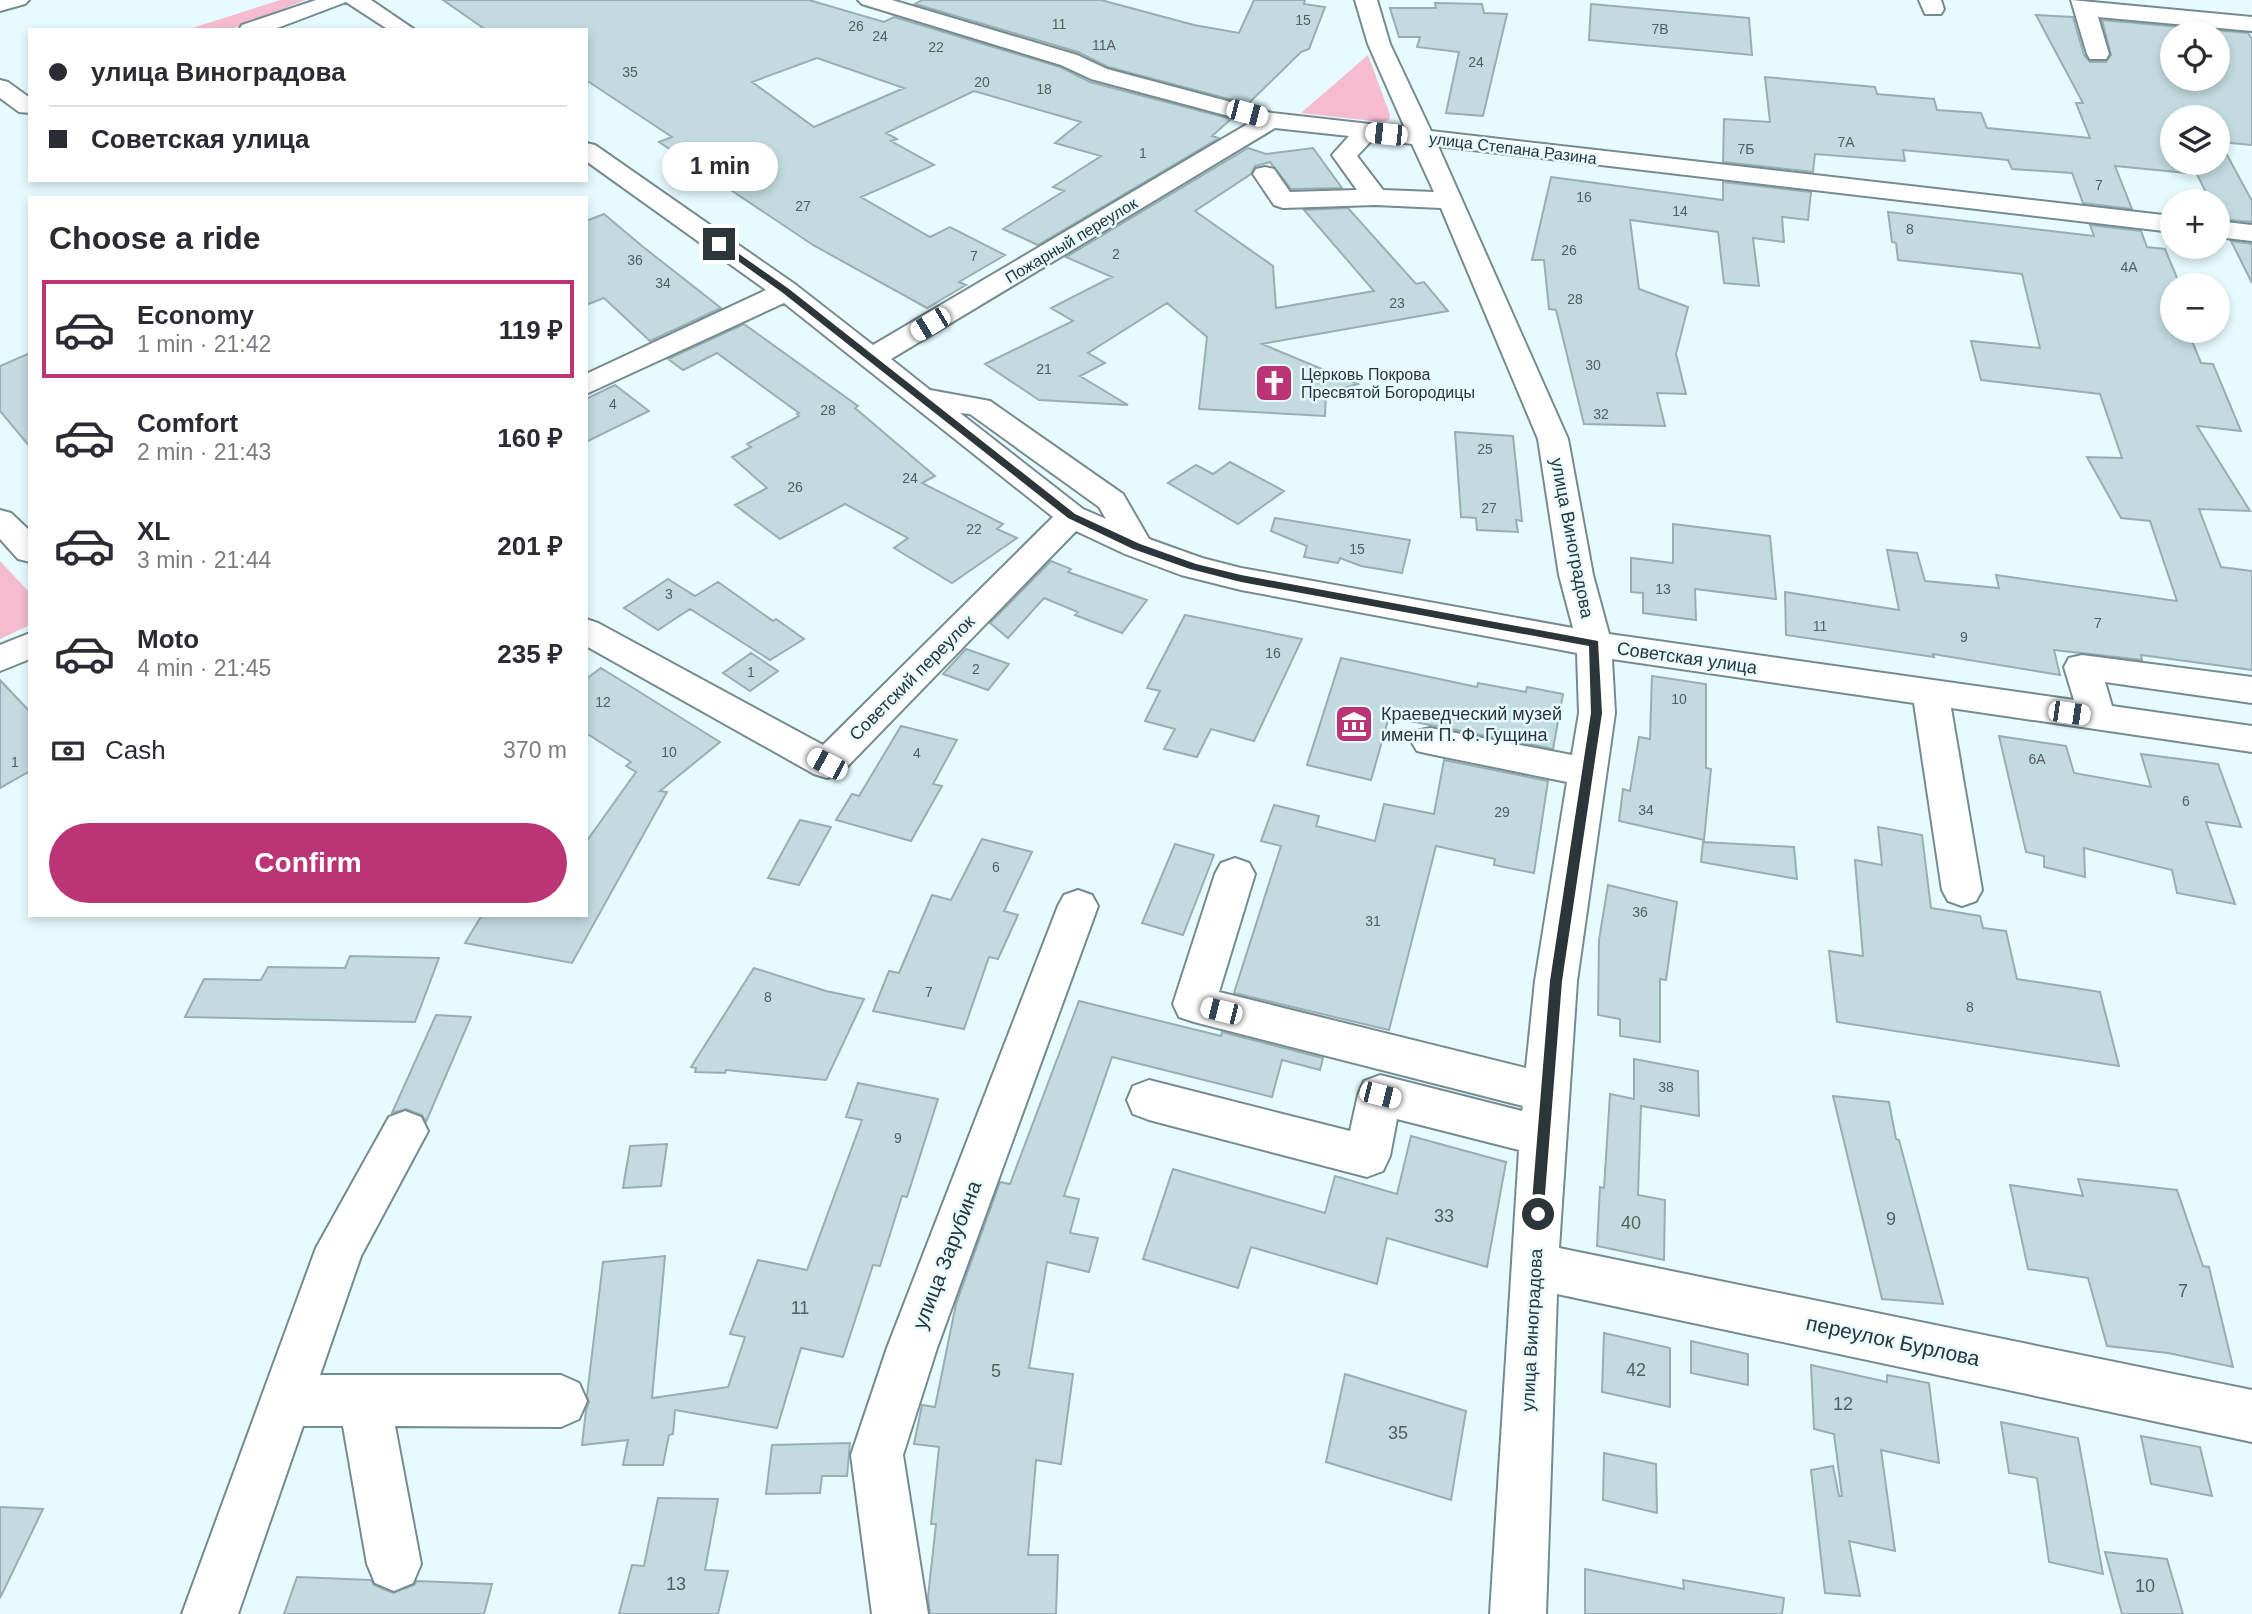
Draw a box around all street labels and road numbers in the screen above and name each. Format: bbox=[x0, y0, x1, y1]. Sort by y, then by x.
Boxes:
street label: улица Степана Разина bbox=[1428, 130, 1598, 167]
street label: Пожарный переулок bbox=[1002, 194, 1141, 287]
street label: улица Виноградова bbox=[1547, 456, 1598, 621]
street label: Советский переулок bbox=[845, 611, 979, 745]
street label: Советская улица bbox=[1616, 638, 1759, 678]
street label: улица Зарубина bbox=[908, 1177, 986, 1332]
street label: улица Виноградова bbox=[1518, 1247, 1546, 1412]
street label: переулок Бурлова bbox=[1804, 1311, 1982, 1370]

